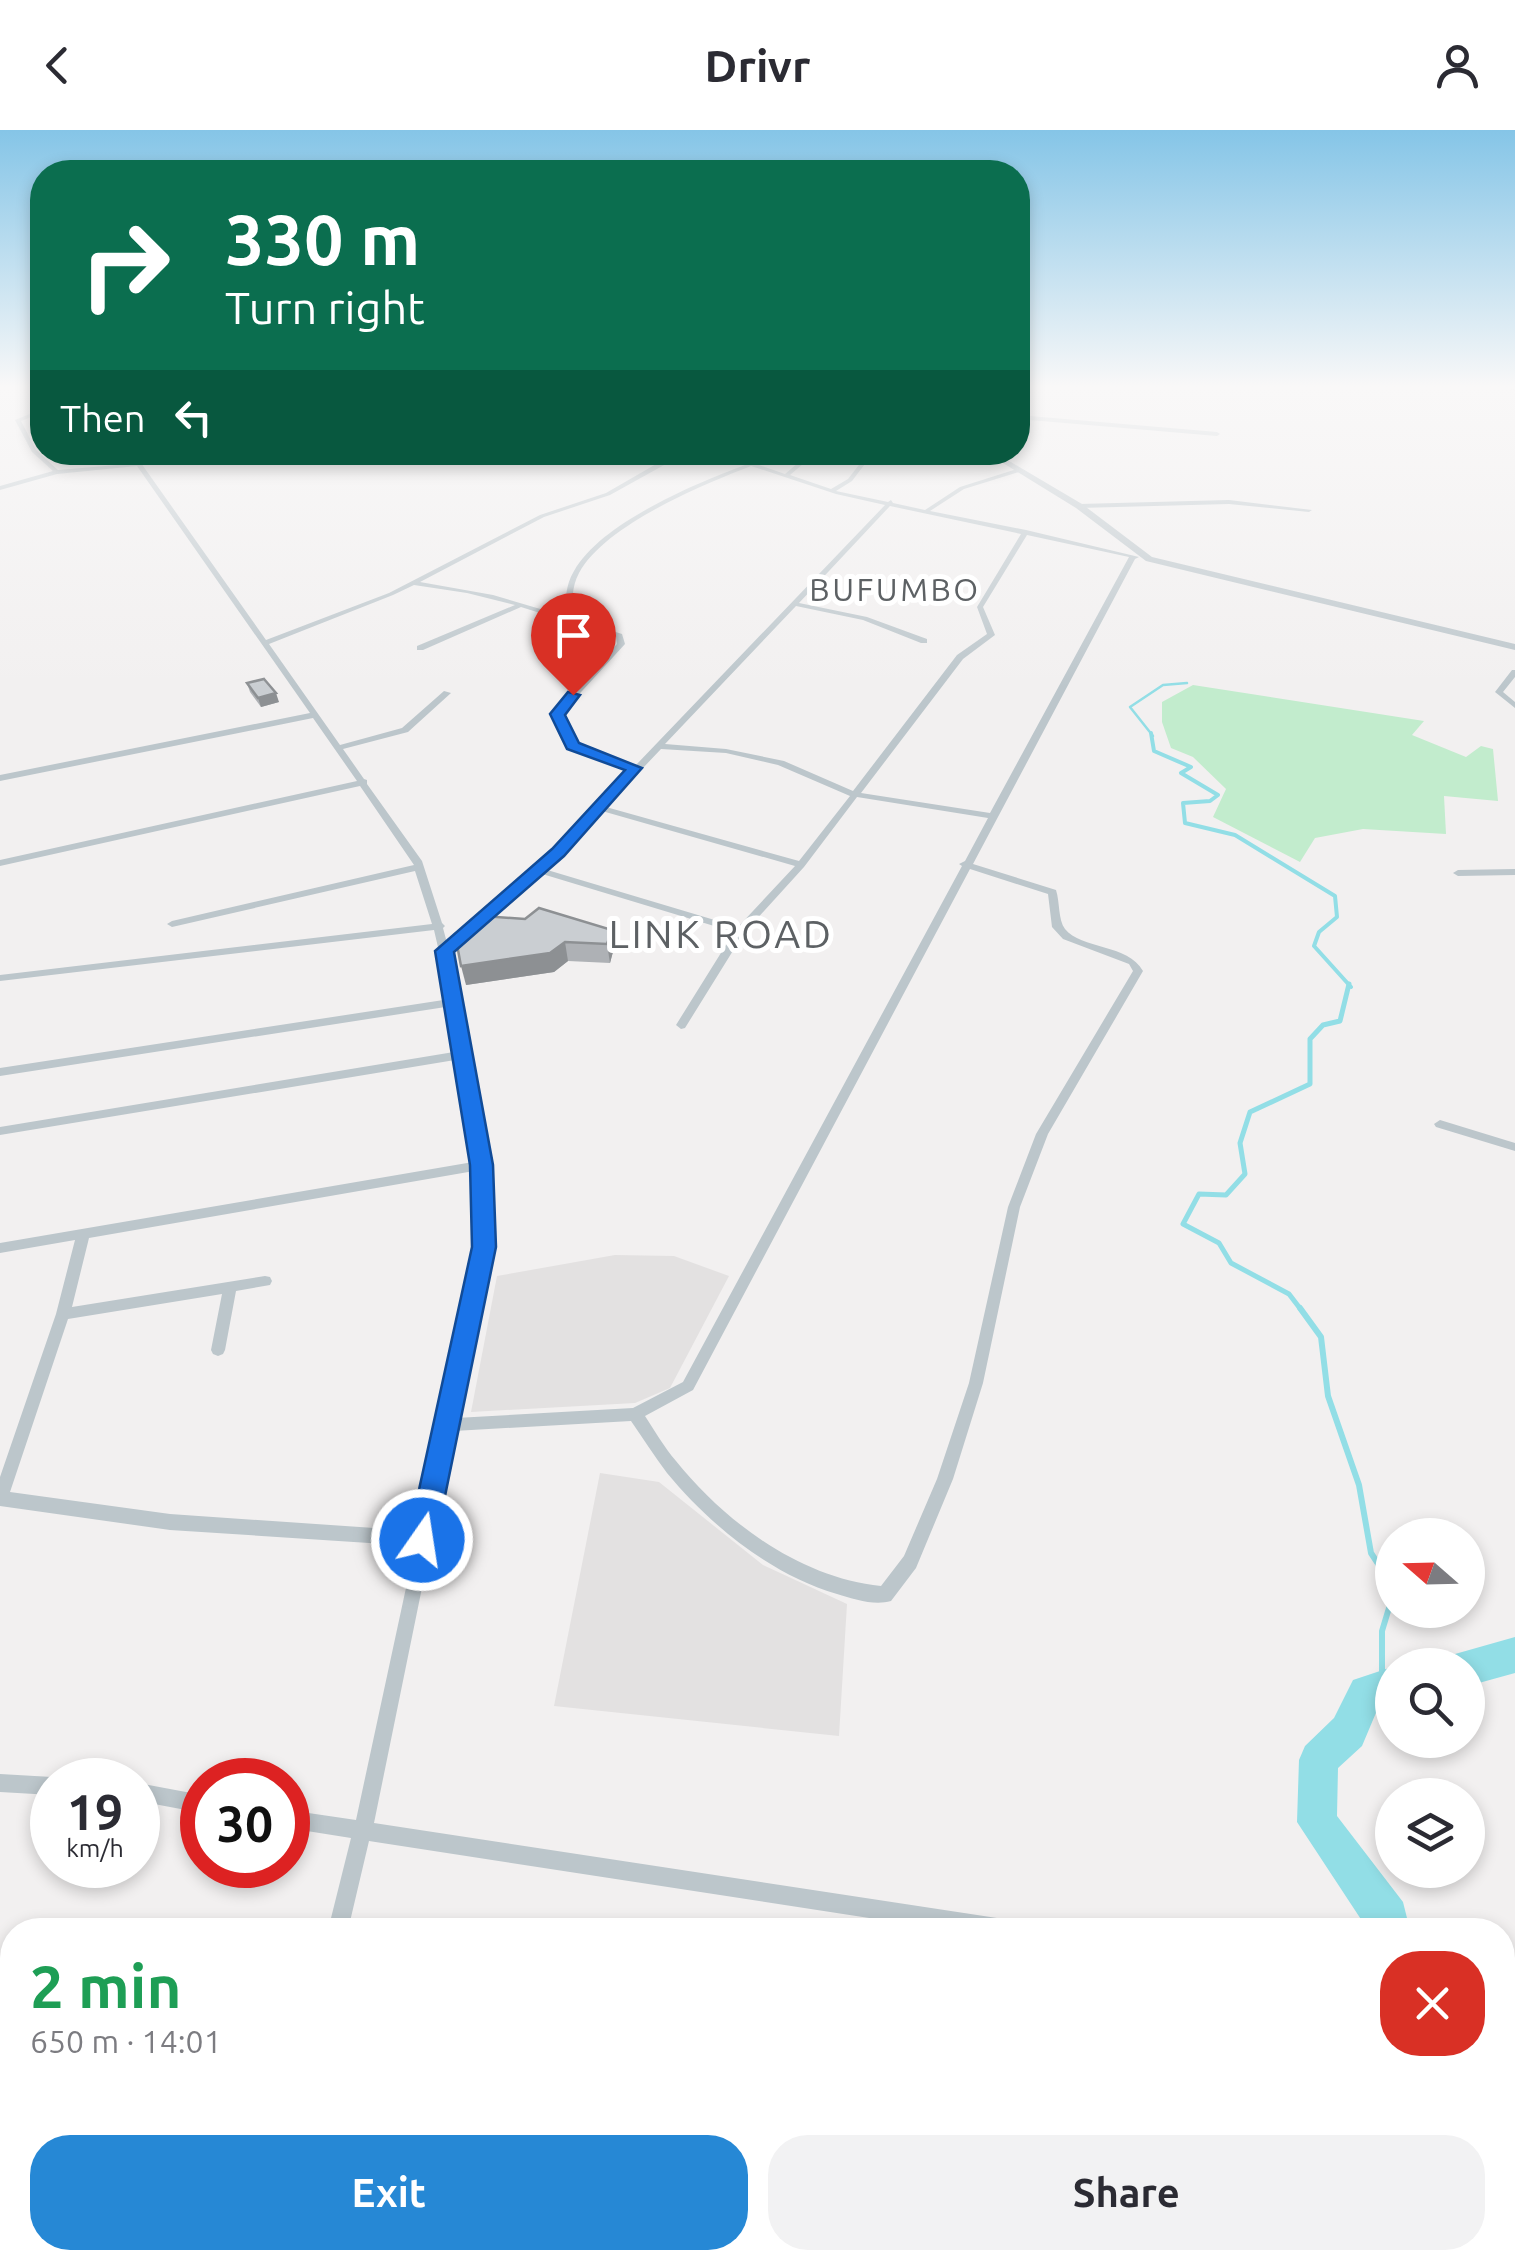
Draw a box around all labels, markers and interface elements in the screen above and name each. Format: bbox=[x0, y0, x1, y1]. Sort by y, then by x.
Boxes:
icon: back bbox=[30, 38, 85, 93]
icon: person bbox=[1430, 38, 1485, 93]
text: Drivr bbox=[705, 40, 810, 91]
icon: right bbox=[60, 200, 190, 330]
text: 330 m bbox=[225, 200, 420, 278]
text: Turn right bbox=[225, 282, 425, 333]
icon: left bbox=[166, 390, 221, 445]
text: Then bbox=[60, 397, 146, 439]
district label: BUFUMBO bbox=[809, 571, 981, 607]
pin bbox=[531, 593, 616, 696]
icon: arrive bbox=[546, 608, 601, 663]
district label: LINK ROAD bbox=[609, 911, 833, 956]
position arrow bbox=[370, 1488, 474, 1592]
north arrow bbox=[1375, 1518, 1485, 1628]
map controls bbox=[1375, 1518, 1485, 1888]
button: search bbox=[1375, 1648, 1485, 1758]
speed limit sign: 30 bbox=[180, 1758, 310, 1888]
button: layers bbox=[1375, 1778, 1485, 1888]
text: 19 bbox=[67, 1783, 123, 1839]
text: km/h bbox=[66, 1834, 124, 1862]
button: close bbox=[1380, 1951, 1485, 2056]
text: 2 min bbox=[30, 1952, 182, 2019]
text: 650 m · 14:01 bbox=[30, 2023, 222, 2059]
button: Exit bbox=[30, 2135, 748, 2250]
button: Share bbox=[768, 2135, 1485, 2250]

